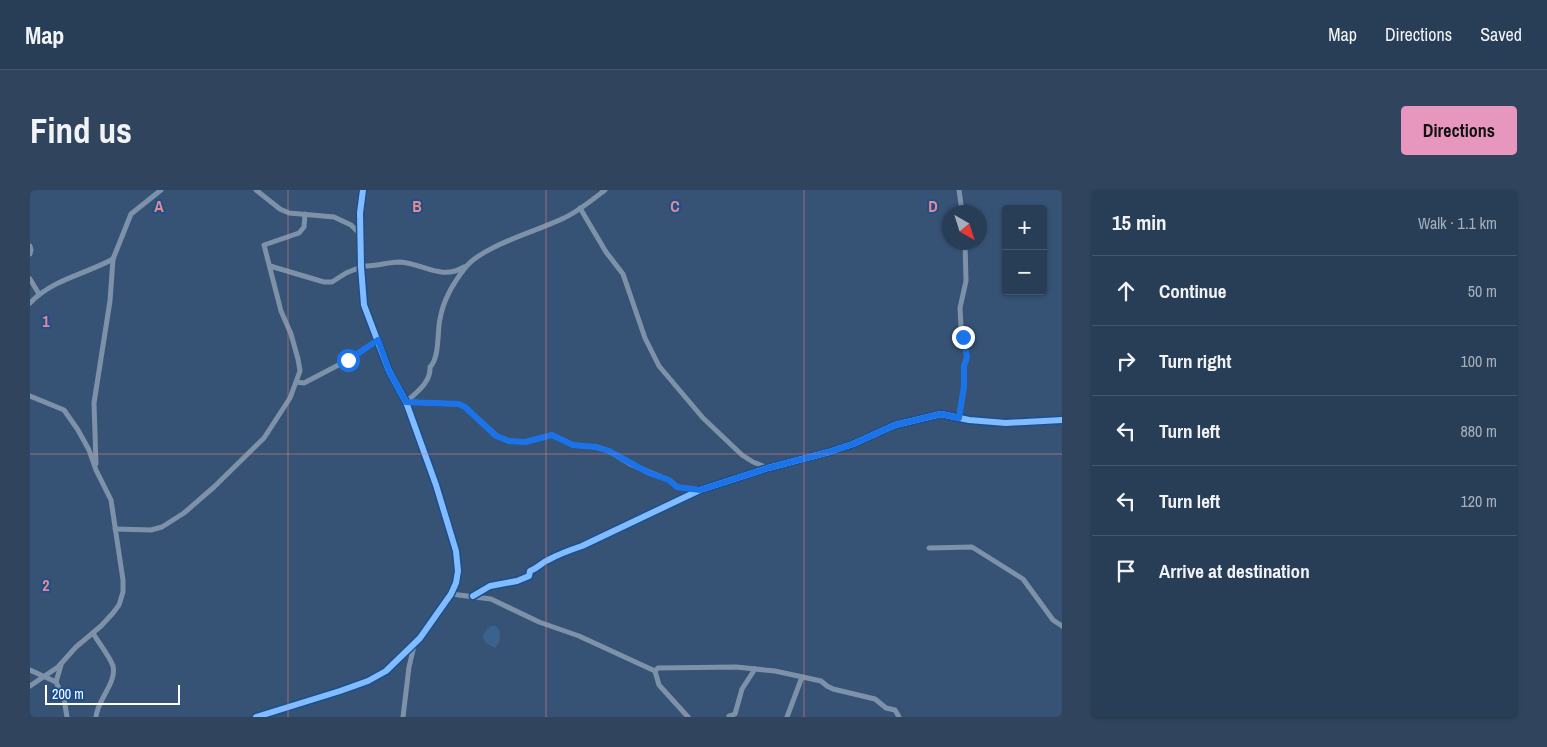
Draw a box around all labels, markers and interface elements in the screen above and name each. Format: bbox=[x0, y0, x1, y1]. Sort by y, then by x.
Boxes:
text: Map bbox=[25, 19, 64, 51]
text: Map bbox=[1328, 22, 1357, 47]
text: Directions bbox=[1385, 22, 1452, 47]
text: Saved bbox=[1480, 22, 1522, 47]
button: Directions bbox=[1401, 106, 1517, 155]
text: Find us bbox=[30, 107, 132, 154]
text: A bbox=[154, 195, 164, 217]
text: B bbox=[412, 195, 422, 217]
text: C bbox=[670, 195, 680, 217]
text: D bbox=[928, 195, 938, 217]
north arrow bbox=[942, 205, 987, 250]
map controls bbox=[1002, 205, 1047, 295]
button: + bbox=[1002, 205, 1047, 250]
text: 15 min bbox=[1112, 208, 1167, 237]
text: Walk · 1.1 km bbox=[1418, 212, 1497, 234]
button: − bbox=[1002, 250, 1047, 295]
icon: ahead bbox=[1112, 277, 1140, 305]
text: Continue bbox=[1159, 278, 1227, 304]
text: 50 m bbox=[1468, 280, 1497, 302]
text: 1 bbox=[42, 310, 50, 332]
route end bbox=[952, 326, 975, 349]
icon: right bbox=[1112, 347, 1140, 375]
text: Turn right bbox=[1159, 348, 1231, 374]
route start bbox=[337, 349, 360, 372]
text: 100 m bbox=[1461, 350, 1497, 372]
icon: left bbox=[1112, 417, 1140, 445]
text: Turn left bbox=[1159, 418, 1220, 444]
text: 880 m bbox=[1461, 420, 1497, 442]
icon: left bbox=[1112, 487, 1140, 515]
text: Turn left bbox=[1159, 488, 1220, 514]
text: 120 m bbox=[1461, 490, 1497, 512]
icon: arrive bbox=[1112, 557, 1140, 585]
text: Arrive at destination bbox=[1159, 558, 1310, 584]
text: 2 bbox=[42, 574, 50, 596]
scale bar bbox=[45, 682, 180, 705]
text: 200 m bbox=[52, 685, 84, 703]

